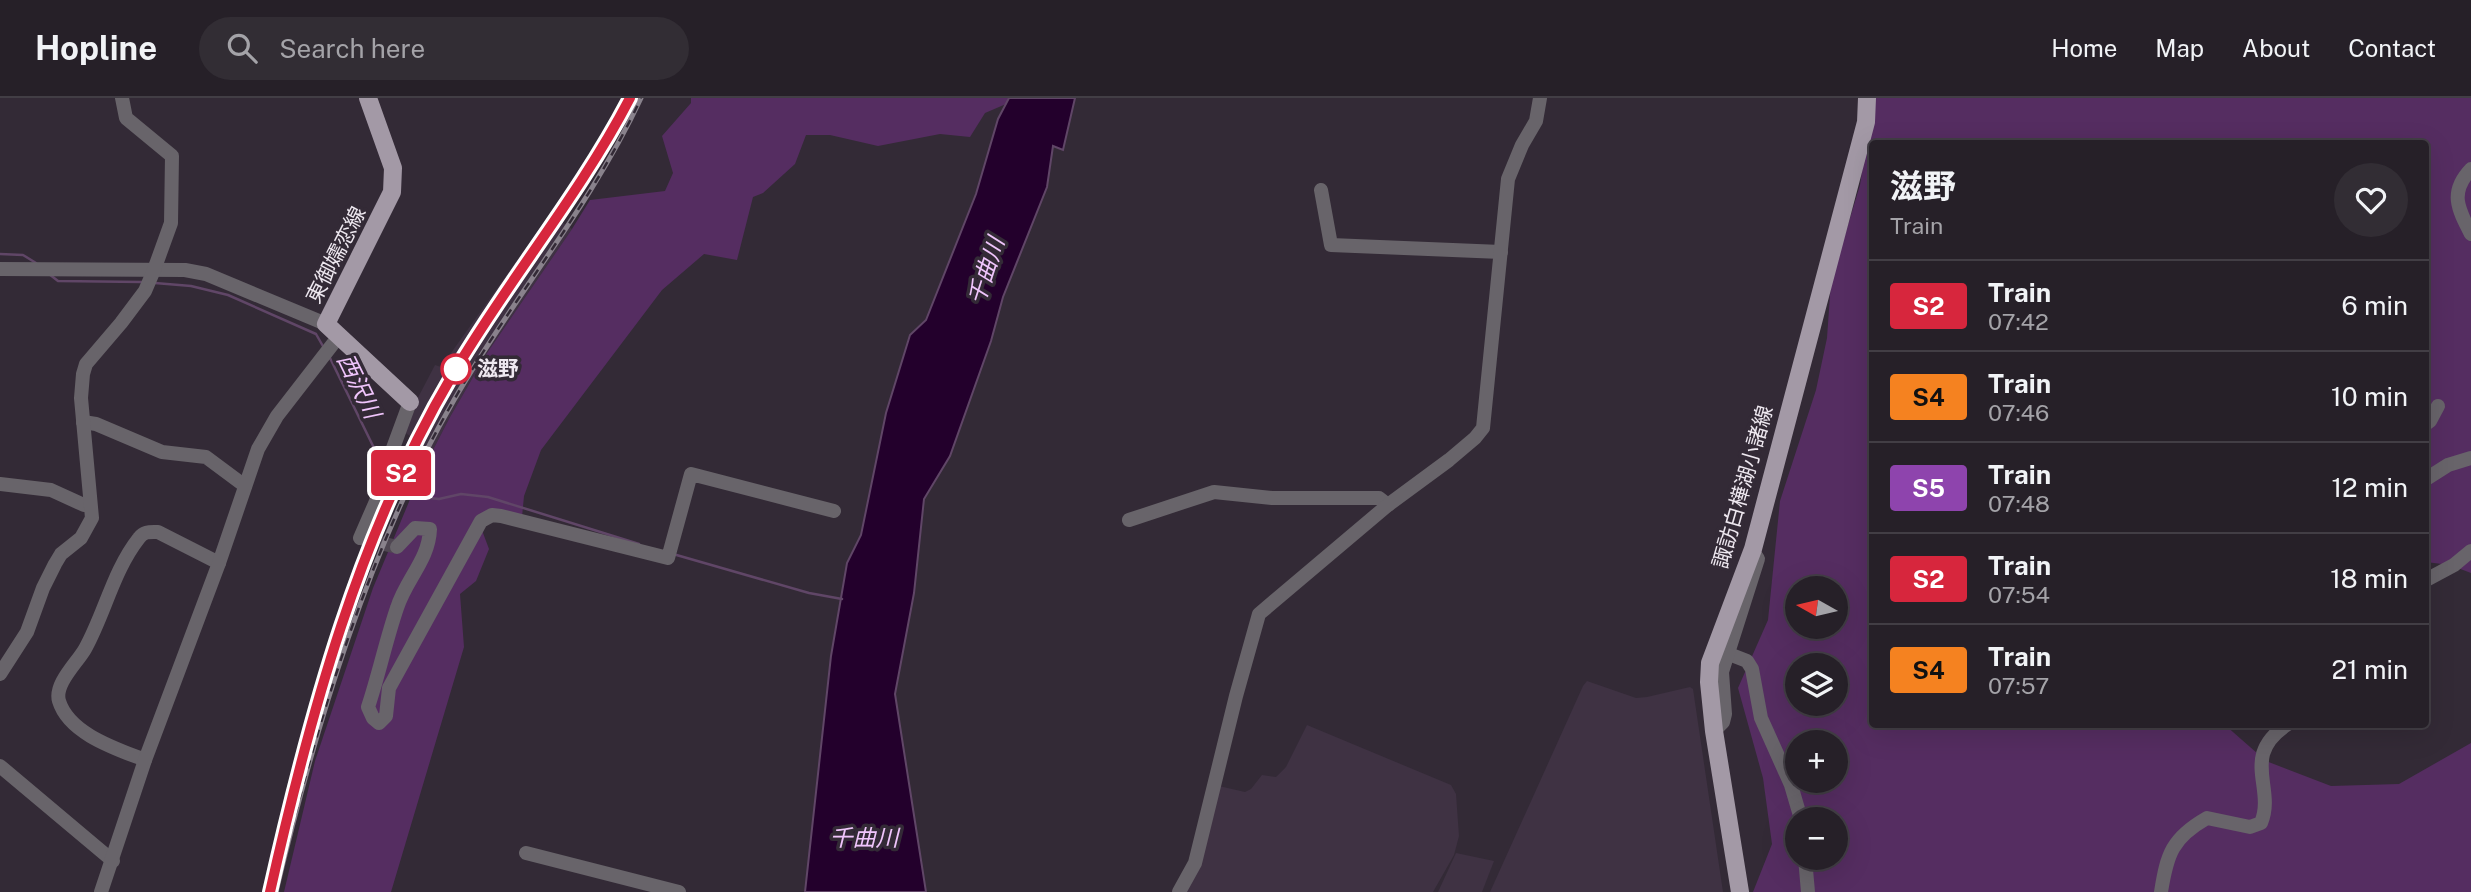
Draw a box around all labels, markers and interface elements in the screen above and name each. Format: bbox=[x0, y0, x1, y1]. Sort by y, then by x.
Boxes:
search box bbox=[199, 17, 689, 80]
text: Hopline bbox=[35, 29, 157, 67]
icon: search bbox=[223, 29, 261, 67]
text: Search here bbox=[279, 33, 425, 64]
text: Home bbox=[2051, 34, 2117, 62]
text: Map bbox=[2155, 34, 2204, 62]
text: About bbox=[2242, 34, 2310, 62]
text: Contact bbox=[2348, 34, 2436, 62]
button: heart bbox=[2334, 163, 2408, 237]
text: 滋野 bbox=[1890, 167, 1956, 205]
street label: 東御嬬恋線 bbox=[301, 202, 371, 307]
text: Train bbox=[1890, 212, 1943, 239]
water label: 千曲川 bbox=[962, 231, 1010, 308]
text: Train bbox=[1988, 277, 2051, 308]
text: 6 min bbox=[2341, 290, 2408, 321]
text: S2 bbox=[1913, 292, 1944, 320]
text: 07:42 bbox=[1988, 308, 2049, 335]
water label: 西沢川 bbox=[332, 349, 388, 425]
marker: 滋野 bbox=[441, 354, 471, 384]
place label: 滋野 bbox=[477, 356, 519, 381]
text: Train bbox=[1988, 368, 2051, 399]
text: 10 min bbox=[2331, 381, 2408, 412]
text: S4 bbox=[1912, 383, 1945, 411]
text: 07:46 bbox=[1988, 399, 2049, 426]
street label: 諏訪白樺湖小諸線 bbox=[1707, 403, 1778, 571]
line badge: S2 bbox=[370, 450, 432, 496]
text: S2 bbox=[385, 459, 417, 487]
text: Train bbox=[1988, 459, 2051, 490]
text: 12 min bbox=[2332, 472, 2408, 503]
text: S5 bbox=[1912, 474, 1945, 502]
text: 07:48 bbox=[1988, 490, 2050, 517]
text: Train bbox=[1988, 550, 2051, 581]
text: 18 min bbox=[2330, 563, 2408, 594]
text: S2 bbox=[1913, 565, 1944, 593]
north arrow bbox=[1785, 576, 1848, 639]
map controls bbox=[1785, 576, 1848, 870]
text: 07:54 bbox=[1988, 581, 2050, 608]
text: Train bbox=[1988, 641, 2051, 672]
button: layers bbox=[1785, 653, 1848, 716]
text: 21 min bbox=[2332, 654, 2408, 685]
text: S4 bbox=[1912, 656, 1945, 684]
text: 07:57 bbox=[1988, 672, 2049, 699]
button: + bbox=[1785, 730, 1848, 793]
button: − bbox=[1785, 807, 1848, 870]
water label: 千曲川 bbox=[830, 824, 902, 851]

